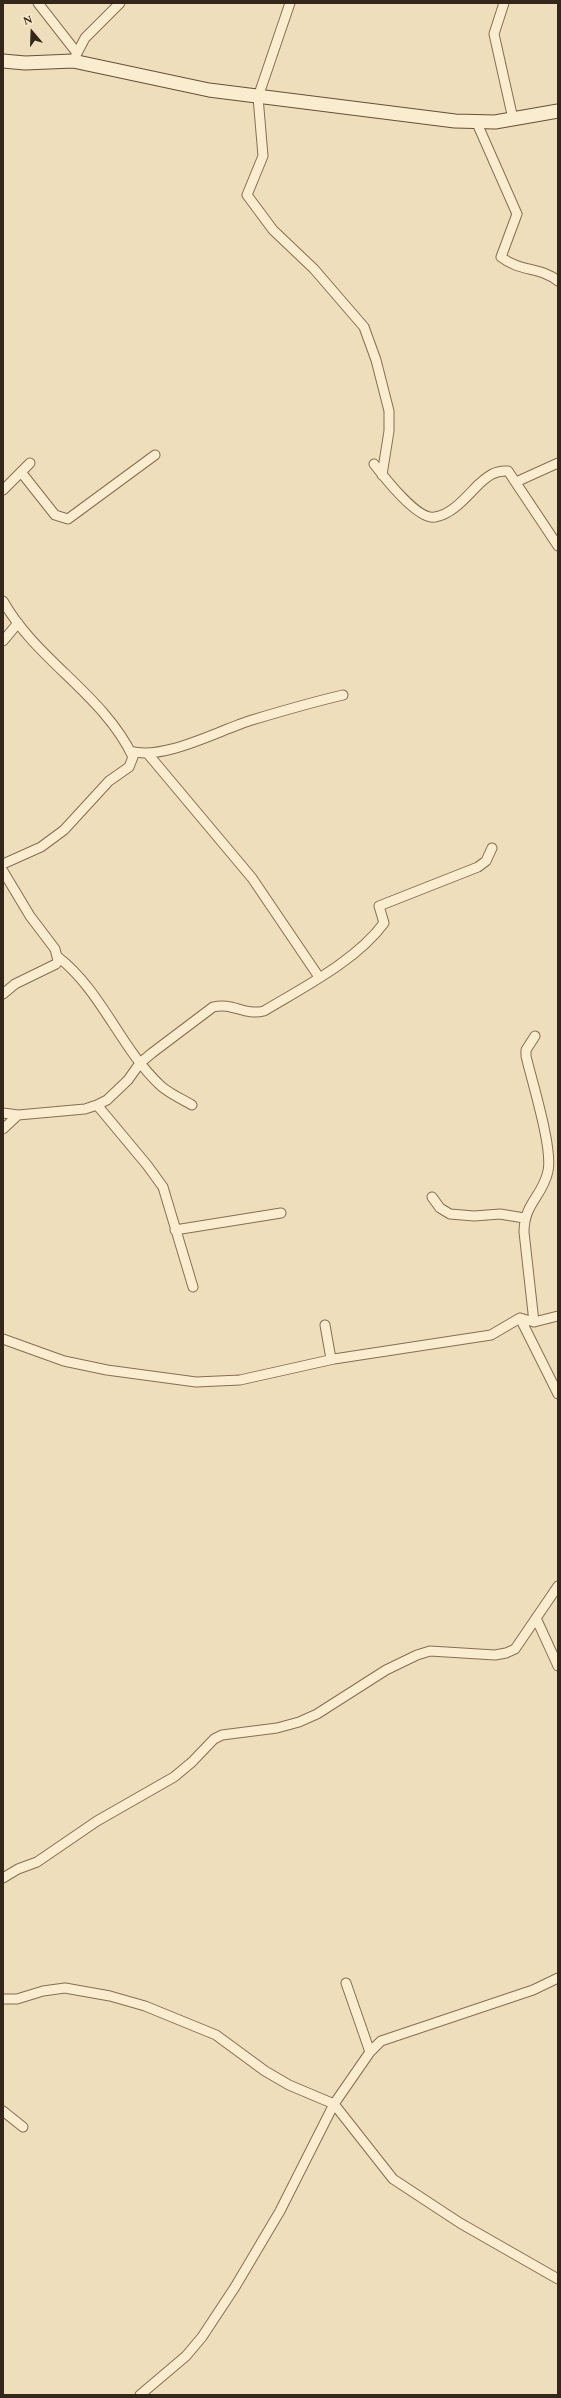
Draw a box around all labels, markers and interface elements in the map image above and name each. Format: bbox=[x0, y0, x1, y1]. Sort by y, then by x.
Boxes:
text: N bbox=[21, 11, 35, 30]
north arrow bbox=[12, 12, 52, 52]

